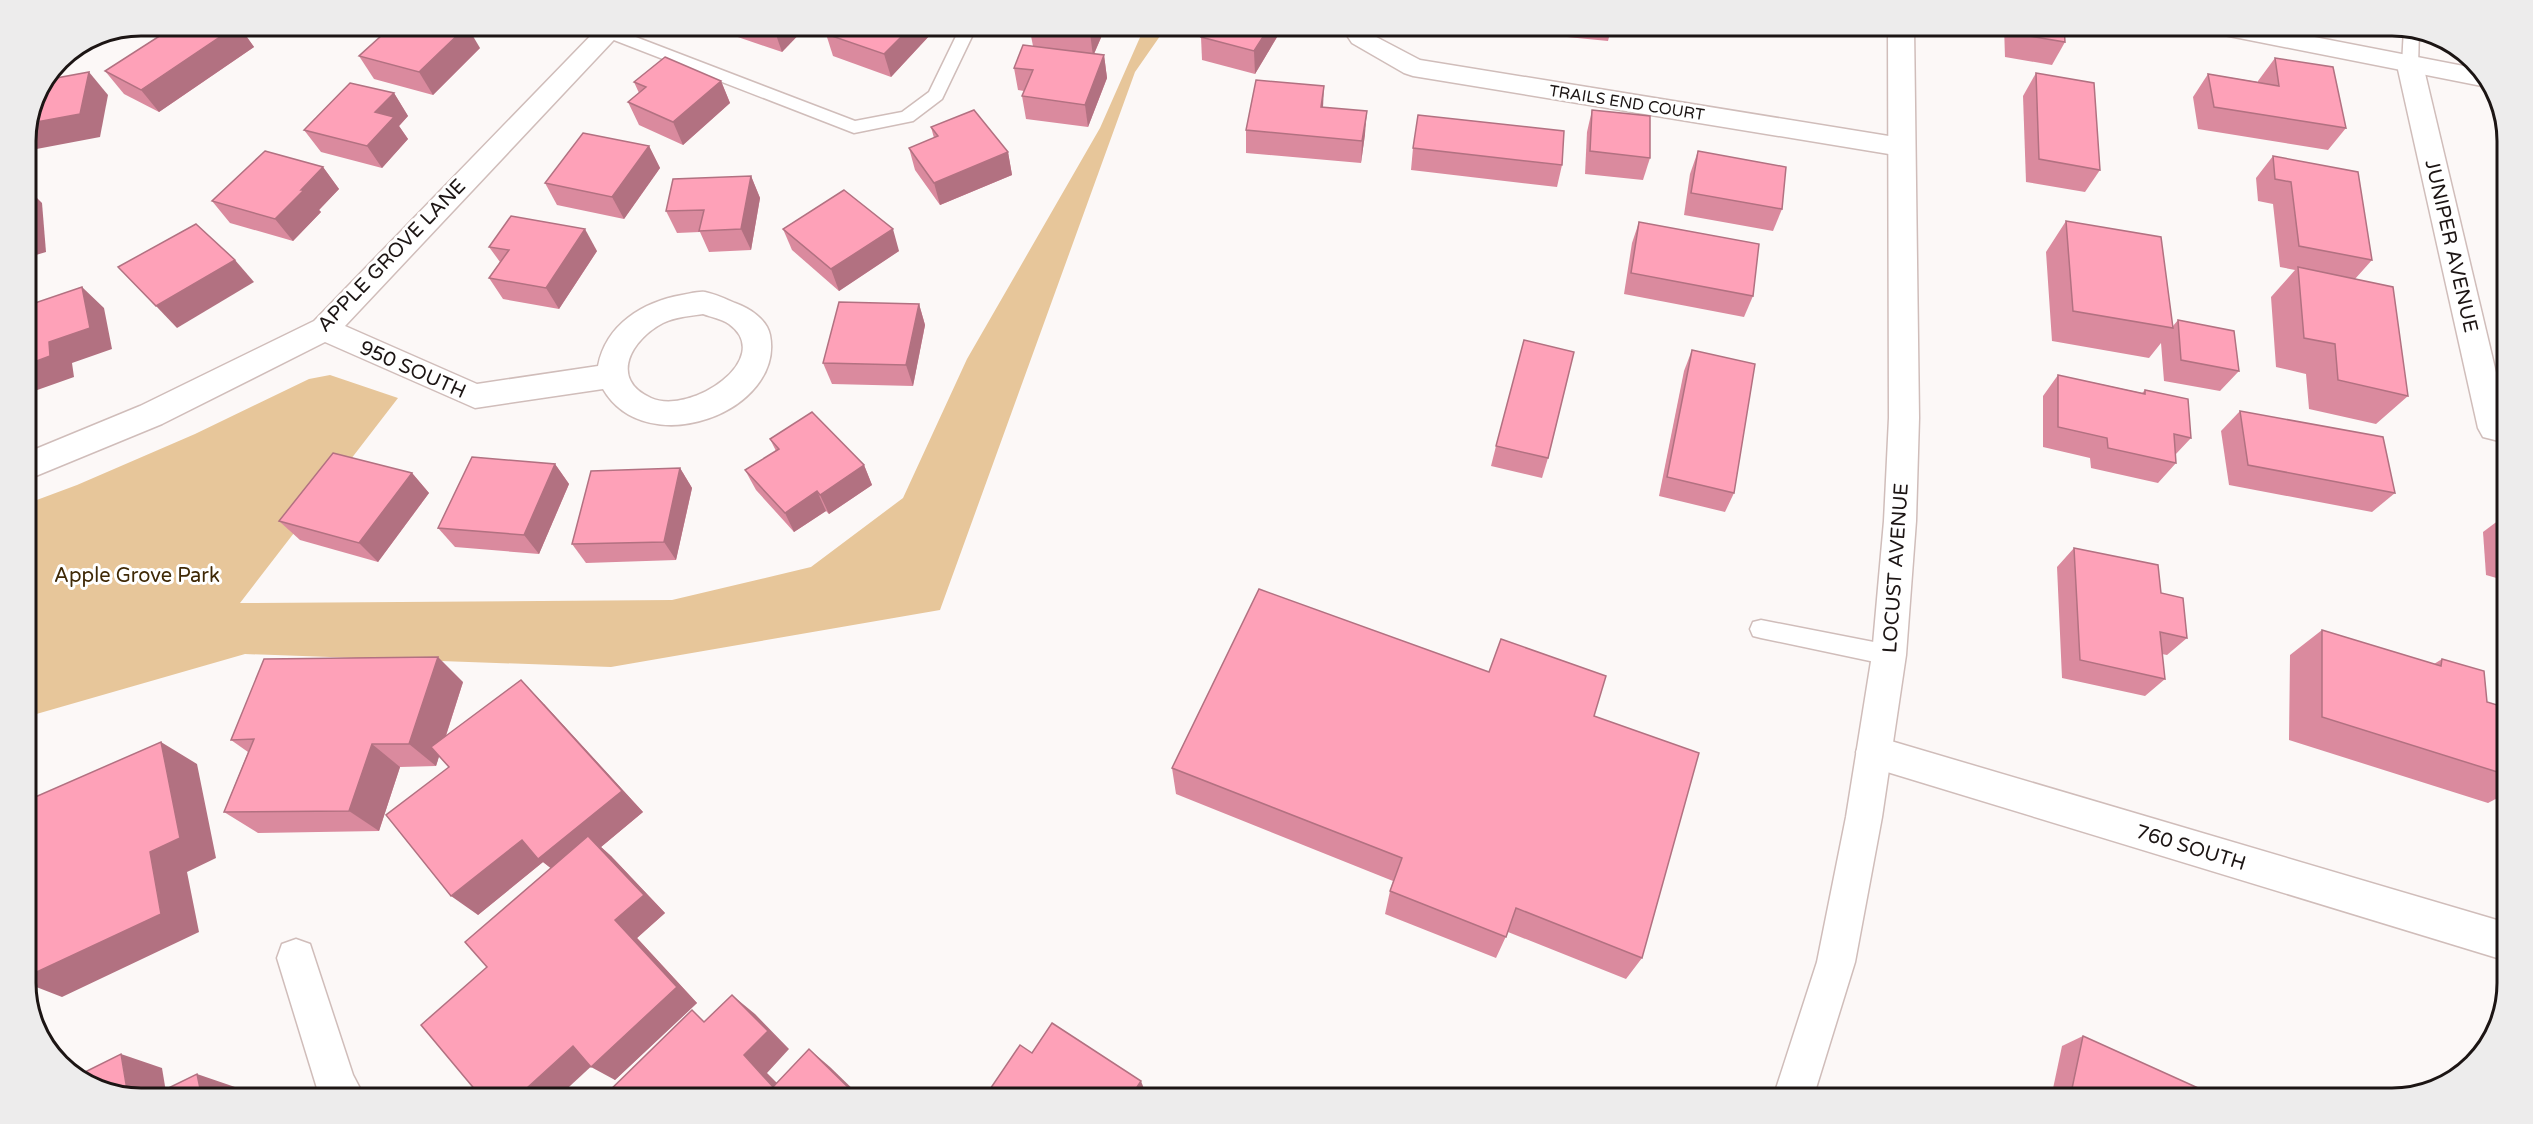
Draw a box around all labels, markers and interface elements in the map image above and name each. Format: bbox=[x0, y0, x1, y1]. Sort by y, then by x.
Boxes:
street label: TRAILS END COURT bbox=[1548, 81, 1706, 125]
street label: JUNIPER AVENUE bbox=[2419, 158, 2483, 335]
street label: APPLE GROVE LANE bbox=[312, 174, 471, 337]
street label: 950 SOUTH bbox=[356, 336, 469, 404]
street label: LOCUST AVENUE bbox=[1878, 482, 1914, 654]
park label: Apple Grove Park bbox=[54, 564, 220, 588]
street label: 760 SOUTH bbox=[2133, 820, 2249, 876]

